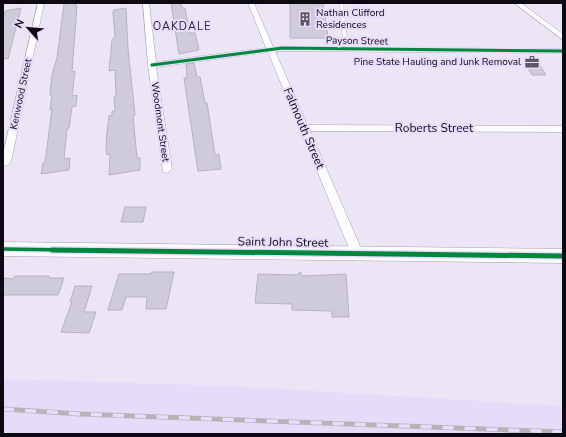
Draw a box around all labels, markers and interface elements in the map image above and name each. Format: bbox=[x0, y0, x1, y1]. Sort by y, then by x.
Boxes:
place label: Nathan Clifford Residences bbox=[316, 6, 385, 32]
north arrow bbox=[8, 8, 48, 48]
building icon: Nathan Clifford Residences bbox=[297, 11, 313, 27]
text: N bbox=[11, 17, 28, 31]
district label: OAKDALE bbox=[153, 19, 211, 34]
street label: Payson Street bbox=[326, 33, 389, 49]
office icon: Pine State Hauling and Junk Removal bbox=[524, 54, 540, 70]
place label: Pine State Hauling and Junk Removal bbox=[354, 55, 521, 69]
street label: Kenwood Street bbox=[7, 57, 35, 131]
street label: Woodmont Street bbox=[147, 81, 173, 163]
street label: Falmouth Street bbox=[280, 85, 329, 172]
street label: Roberts Street bbox=[395, 120, 474, 136]
street label: Saint John Street bbox=[238, 233, 329, 251]

